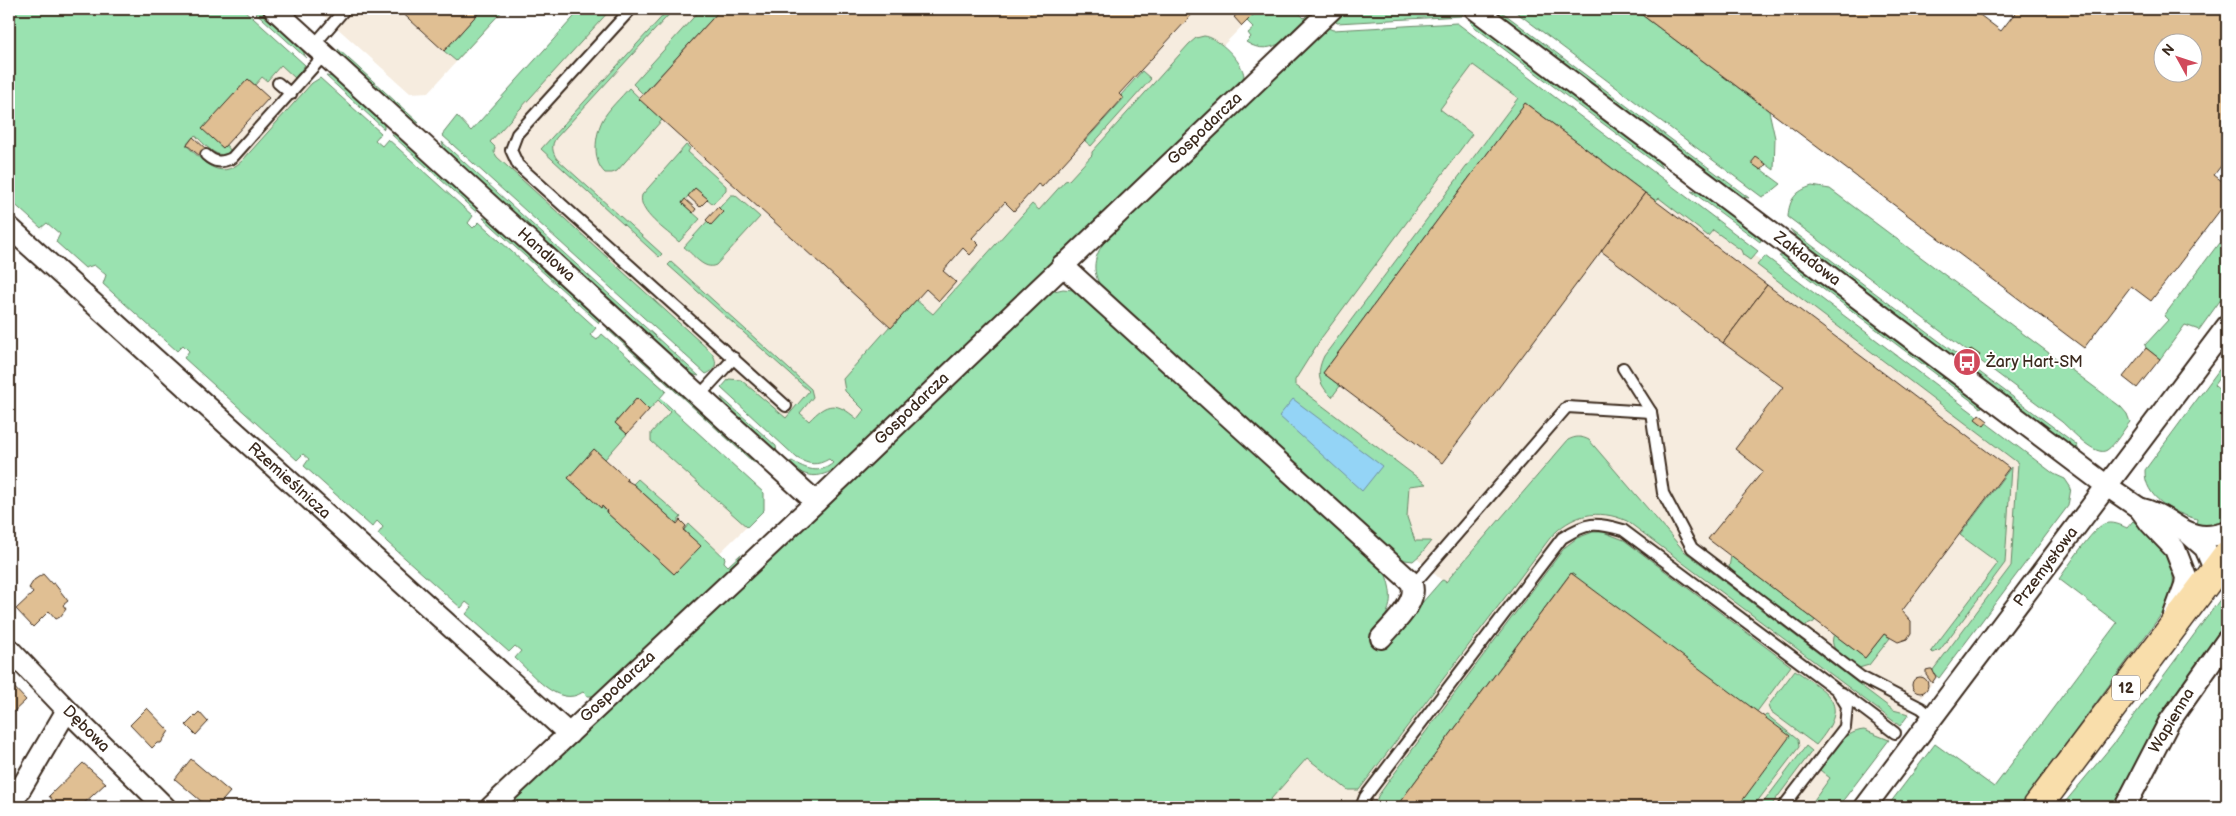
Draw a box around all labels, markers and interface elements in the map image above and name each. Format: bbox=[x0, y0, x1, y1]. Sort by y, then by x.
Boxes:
north arrow bbox=[2154, 32, 2204, 82]
text: N bbox=[2159, 40, 2178, 59]
street label: Gospodarcza bbox=[1164, 89, 1246, 169]
street label: Handlowa bbox=[513, 224, 579, 286]
street label: Zakładowa bbox=[1769, 227, 1844, 290]
bus stop icon: Żary Hart-SM bbox=[1952, 347, 1982, 377]
place label: Żary Hart-SM bbox=[1985, 351, 2083, 372]
street label: Gospodarcza bbox=[871, 369, 953, 449]
street label: Rzemieślnicza bbox=[244, 439, 334, 523]
street label: Przemysłowa bbox=[2010, 523, 2082, 611]
street label: Gospodarcza bbox=[576, 647, 660, 727]
road number: 12 bbox=[2112, 676, 2140, 700]
street label: Wapienna bbox=[2145, 685, 2199, 757]
street label: Dębowa bbox=[59, 702, 113, 756]

